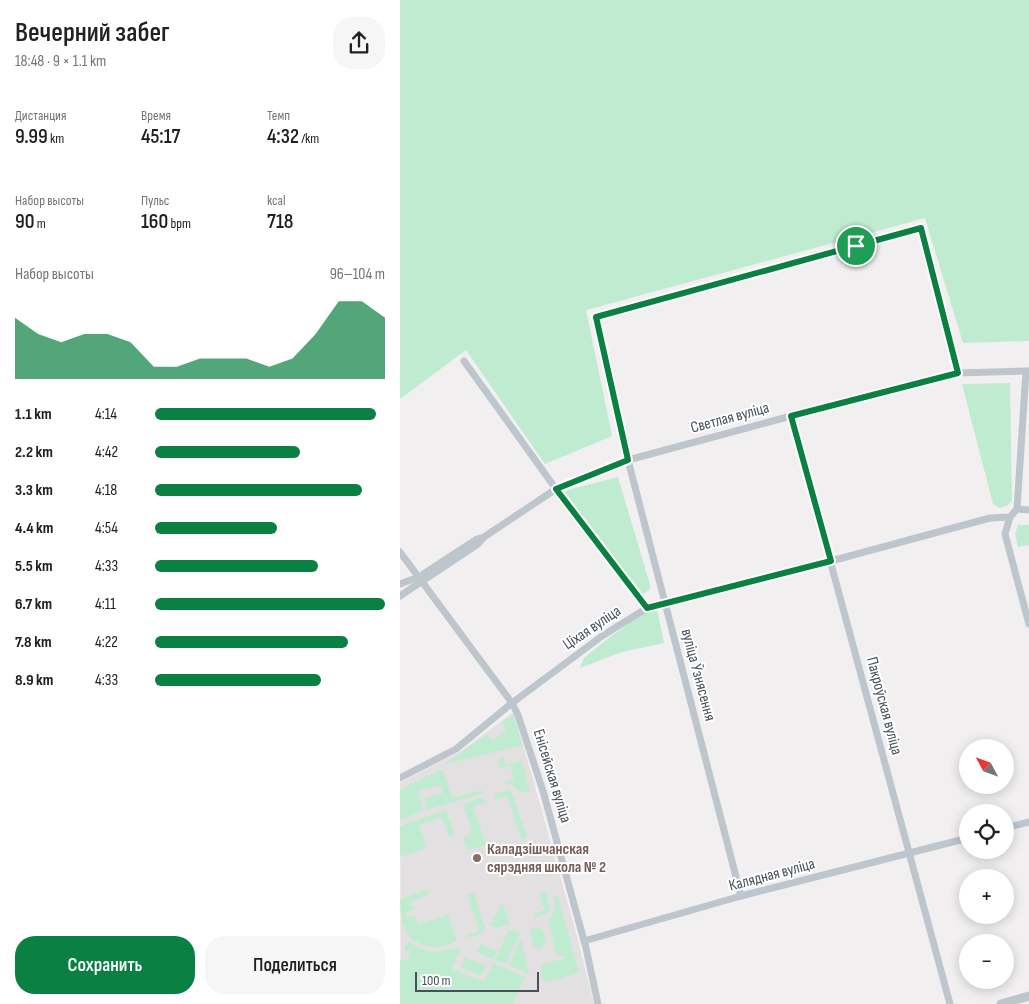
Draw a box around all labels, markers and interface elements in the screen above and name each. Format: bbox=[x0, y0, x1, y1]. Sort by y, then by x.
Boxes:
text: Вечерний забег bbox=[15, 16, 170, 49]
button: share bbox=[333, 17, 385, 69]
text: 18:48 · 9 × 1.1 km bbox=[15, 52, 106, 71]
text: Дистанция bbox=[15, 107, 66, 124]
text: Время bbox=[141, 107, 171, 124]
text: Темп bbox=[267, 107, 290, 124]
text: 9.99 bbox=[15, 124, 48, 149]
text: 45:17 bbox=[141, 124, 180, 149]
text: 4:32 bbox=[267, 124, 299, 149]
text: km bbox=[48, 130, 64, 147]
text: /km bbox=[299, 130, 319, 147]
text: Набор высоты bbox=[15, 192, 84, 209]
text: Пульс bbox=[141, 192, 169, 209]
text: kcal bbox=[267, 192, 286, 209]
text: 90 bbox=[15, 209, 34, 234]
text: 160 bbox=[141, 209, 168, 234]
text: 718 bbox=[267, 209, 293, 234]
text: m bbox=[34, 215, 46, 232]
text: bpm bbox=[168, 215, 191, 232]
pin bbox=[835, 225, 877, 267]
icon: arrive bbox=[842, 232, 870, 260]
text: Набор высоты bbox=[15, 265, 94, 284]
text: 96–104 m bbox=[330, 265, 385, 284]
street label: Светлая вуліца bbox=[689, 398, 771, 438]
text: 1.1 km bbox=[15, 405, 52, 424]
text: 4:14 bbox=[95, 405, 117, 424]
text: 2.2 km bbox=[15, 443, 53, 462]
text: 4:42 bbox=[95, 443, 118, 462]
text: 3.3 km bbox=[15, 481, 53, 500]
text: 4:18 bbox=[95, 481, 117, 500]
text: 4.4 km bbox=[15, 519, 53, 538]
text: 4:54 bbox=[95, 519, 118, 538]
text: 5.5 km bbox=[15, 557, 53, 576]
text: 4:33 bbox=[95, 557, 118, 576]
text: 6.7 km bbox=[15, 595, 52, 614]
text: 4:11 bbox=[95, 595, 116, 614]
street label: Ціхая вуліца bbox=[559, 602, 625, 654]
street label: вуліца Ўзнясення bbox=[677, 627, 719, 723]
text: 7.8 km bbox=[15, 633, 52, 652]
text: 4:22 bbox=[95, 633, 118, 652]
street label: Пакроўская вуліца bbox=[862, 655, 906, 757]
text: 8.9 km bbox=[15, 671, 53, 690]
text: 4:33 bbox=[95, 671, 118, 690]
street label: Енісейская вуліца bbox=[529, 727, 575, 825]
north arrow bbox=[959, 739, 1014, 794]
map controls bbox=[959, 739, 1014, 989]
button: locate bbox=[959, 804, 1014, 859]
place label: Каладзішчанская сярэдняя школа № 2 bbox=[487, 840, 606, 877]
marker: Каладзішчанская сярэдняя школа № 2 bbox=[471, 852, 483, 864]
street label: Калядная вуліца bbox=[727, 854, 817, 896]
button: + bbox=[959, 869, 1014, 924]
button: − bbox=[959, 934, 1014, 989]
button: Сохранить bbox=[15, 936, 195, 994]
button: Поделиться bbox=[205, 936, 385, 994]
scale bar bbox=[415, 969, 539, 992]
text: 100 m bbox=[422, 972, 451, 989]

